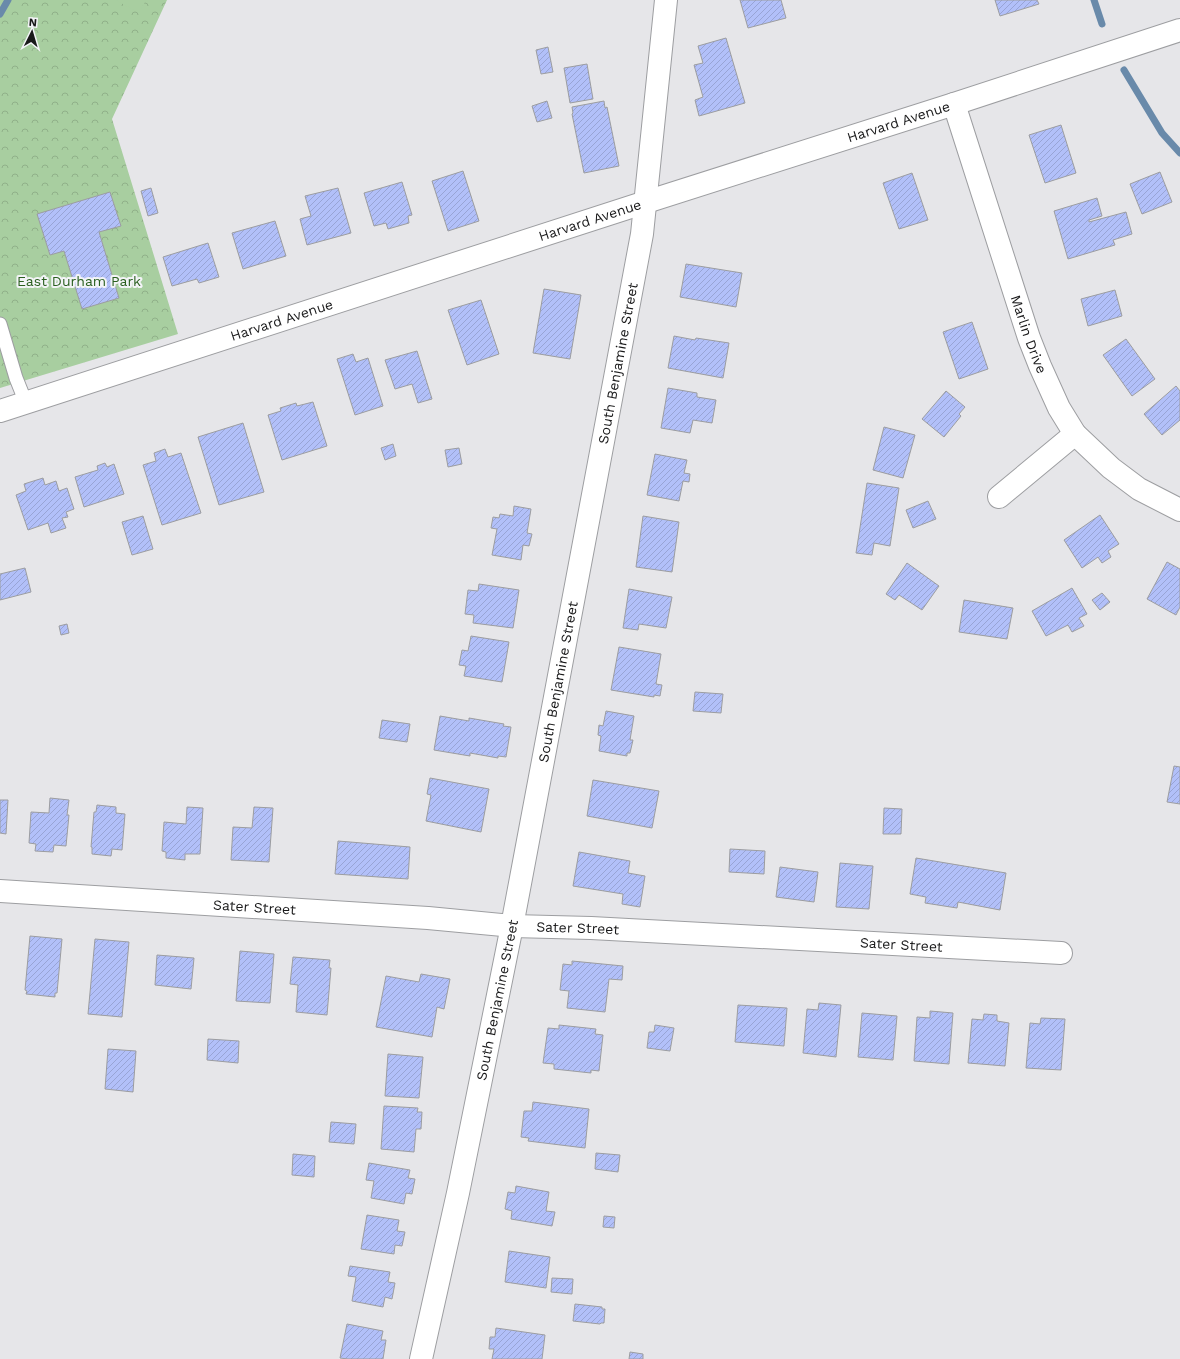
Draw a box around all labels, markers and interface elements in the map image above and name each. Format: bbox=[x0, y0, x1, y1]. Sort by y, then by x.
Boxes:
north arrow bbox=[12, 12, 52, 52]
text: N bbox=[28, 16, 37, 29]
street label: Harvard Avenue bbox=[845, 98, 952, 145]
street label: Harvard Avenue bbox=[537, 196, 643, 244]
park label: East Durham Park bbox=[17, 273, 141, 289]
street label: South Benjamine Street bbox=[595, 281, 641, 445]
street label: Marlin Drive bbox=[1008, 293, 1050, 376]
street label: Harvard Avenue bbox=[228, 296, 335, 344]
street label: South Benjamine Street bbox=[535, 600, 581, 764]
street label: Sater Street bbox=[213, 896, 296, 918]
street label: South Benjamine Street bbox=[473, 918, 521, 1082]
street label: Sater Street bbox=[536, 919, 620, 937]
street label: Sater Street bbox=[860, 934, 943, 955]

